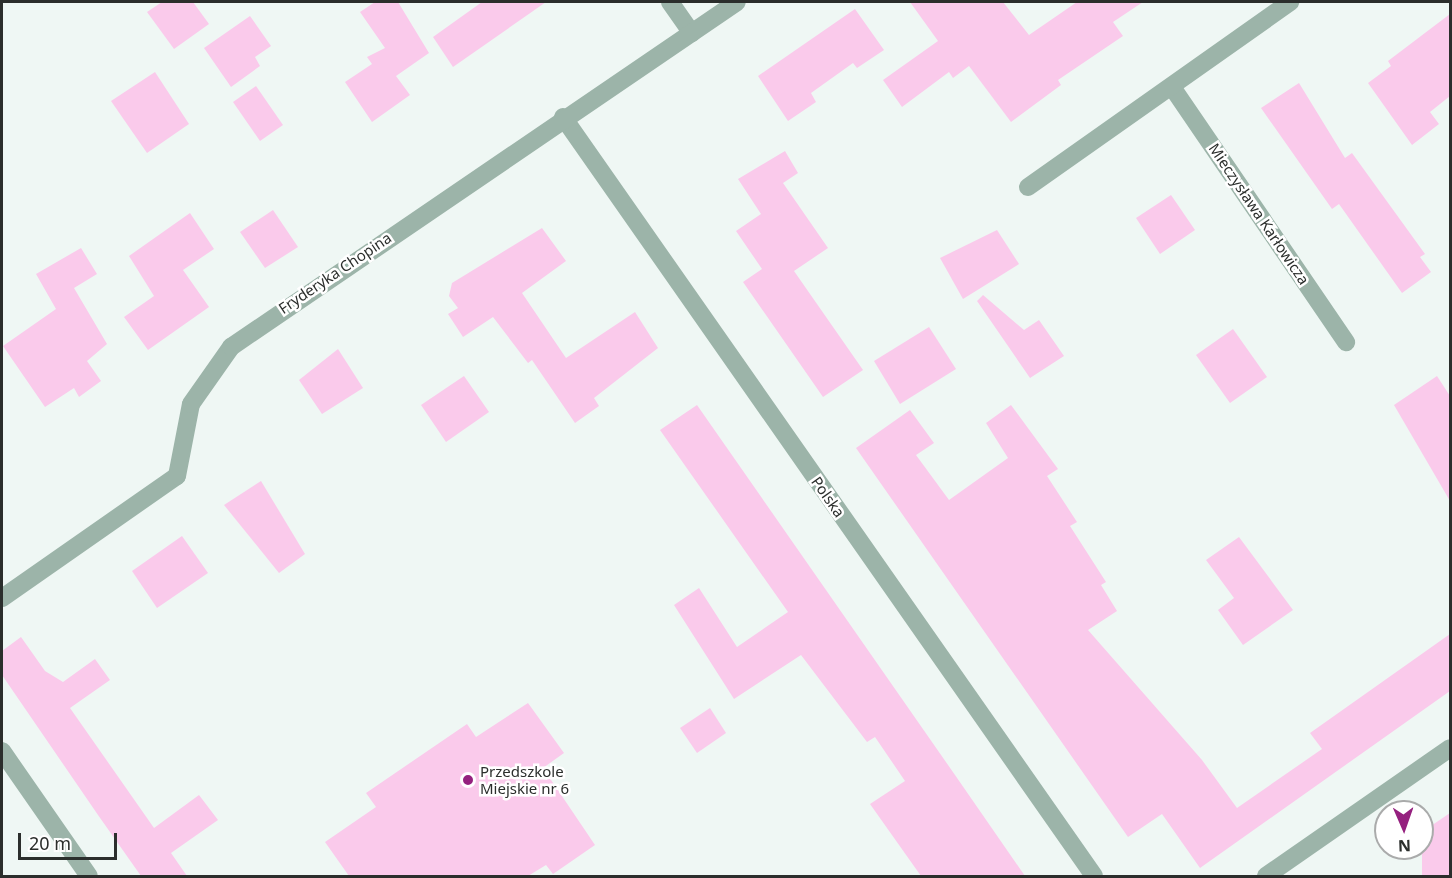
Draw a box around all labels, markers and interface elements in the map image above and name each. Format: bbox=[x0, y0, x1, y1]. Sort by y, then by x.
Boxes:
street label: Mieczysława Karłowicza bbox=[1205, 140, 1313, 288]
street label: Fryderyka Chopina bbox=[275, 229, 395, 317]
street label: Polska bbox=[808, 473, 848, 521]
place label: Przedszkole Miejskie nr 6 bbox=[480, 762, 569, 797]
marker: Przedszkole Miejskie nr 6 bbox=[461, 773, 475, 787]
north arrow bbox=[1374, 800, 1434, 860]
scale bar bbox=[21, 821, 120, 859]
text: 20 m bbox=[29, 831, 71, 855]
text: N bbox=[1398, 835, 1411, 857]

